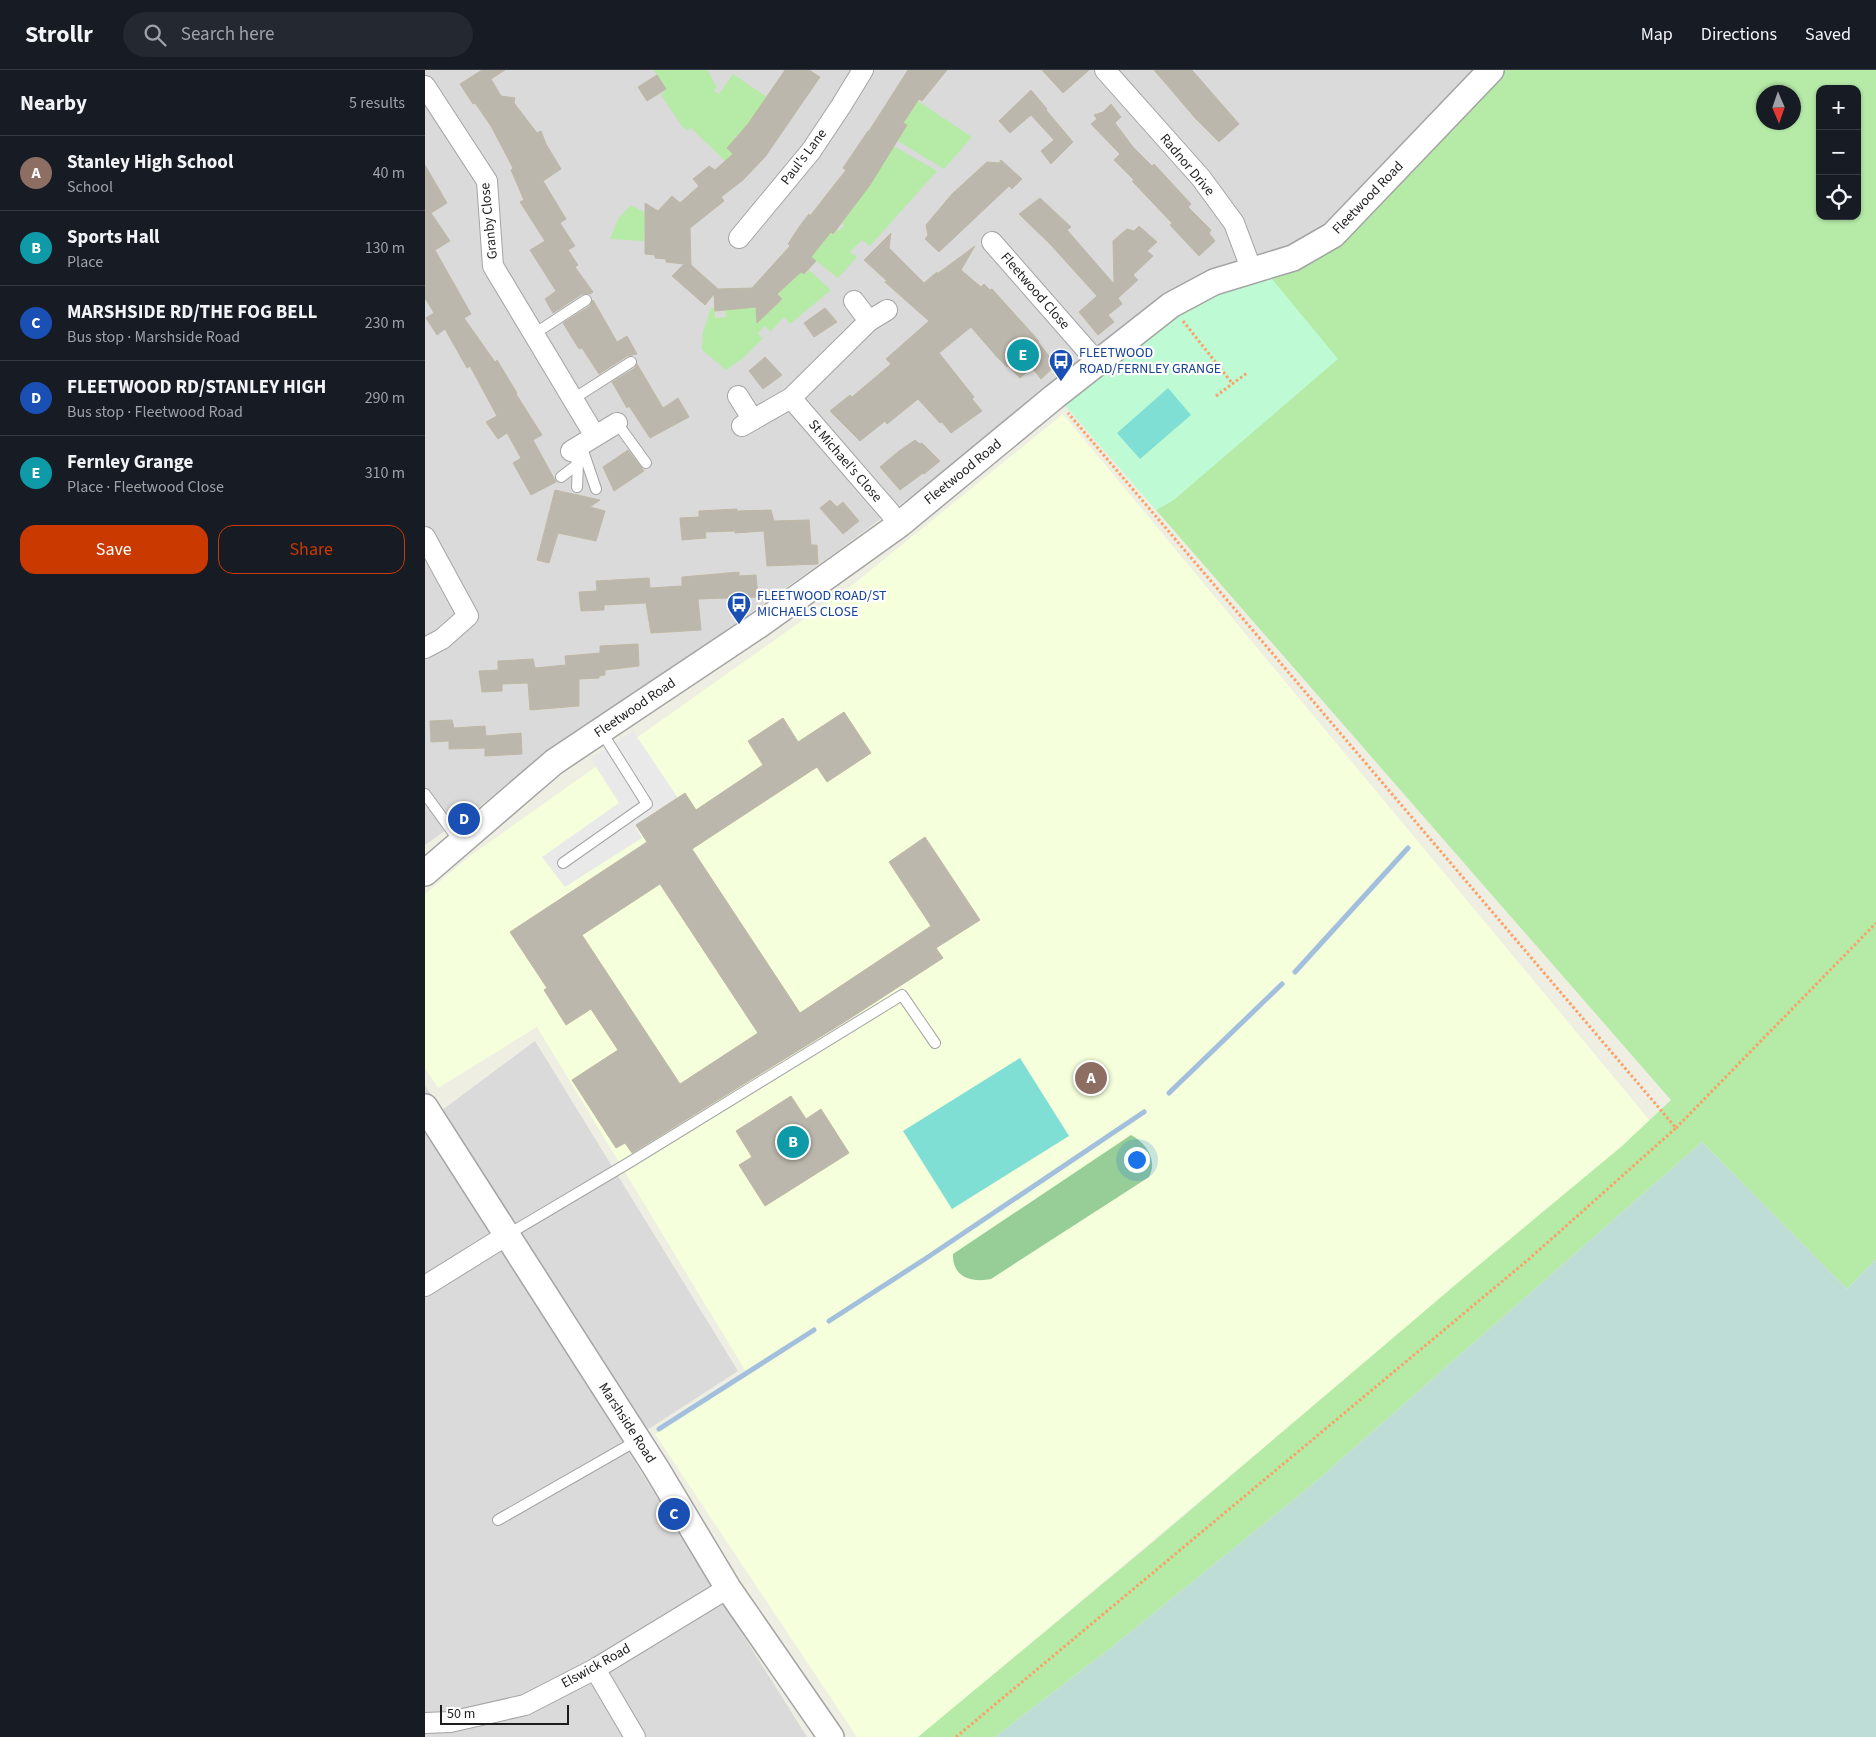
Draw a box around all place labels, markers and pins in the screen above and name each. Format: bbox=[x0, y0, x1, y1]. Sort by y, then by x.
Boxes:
pin: E bbox=[1007, 336, 1039, 374]
place label: FLEETWOOD ROAD/FERNLEY GRANGE bbox=[1079, 343, 1221, 379]
bus stop icon: FLEETWOOD ROAD/FERNLEY GRANGE bbox=[1048, 348, 1074, 382]
place label: FLEETWOOD ROAD/ST MICHAELS CLOSE bbox=[757, 586, 887, 622]
bus stop icon: FLEETWOOD ROAD/ST MICHAELS CLOSE bbox=[726, 591, 752, 625]
pin: D bbox=[448, 800, 480, 838]
pin: A bbox=[1075, 1059, 1107, 1097]
pin: B bbox=[777, 1123, 809, 1161]
pin: C bbox=[658, 1495, 690, 1533]

